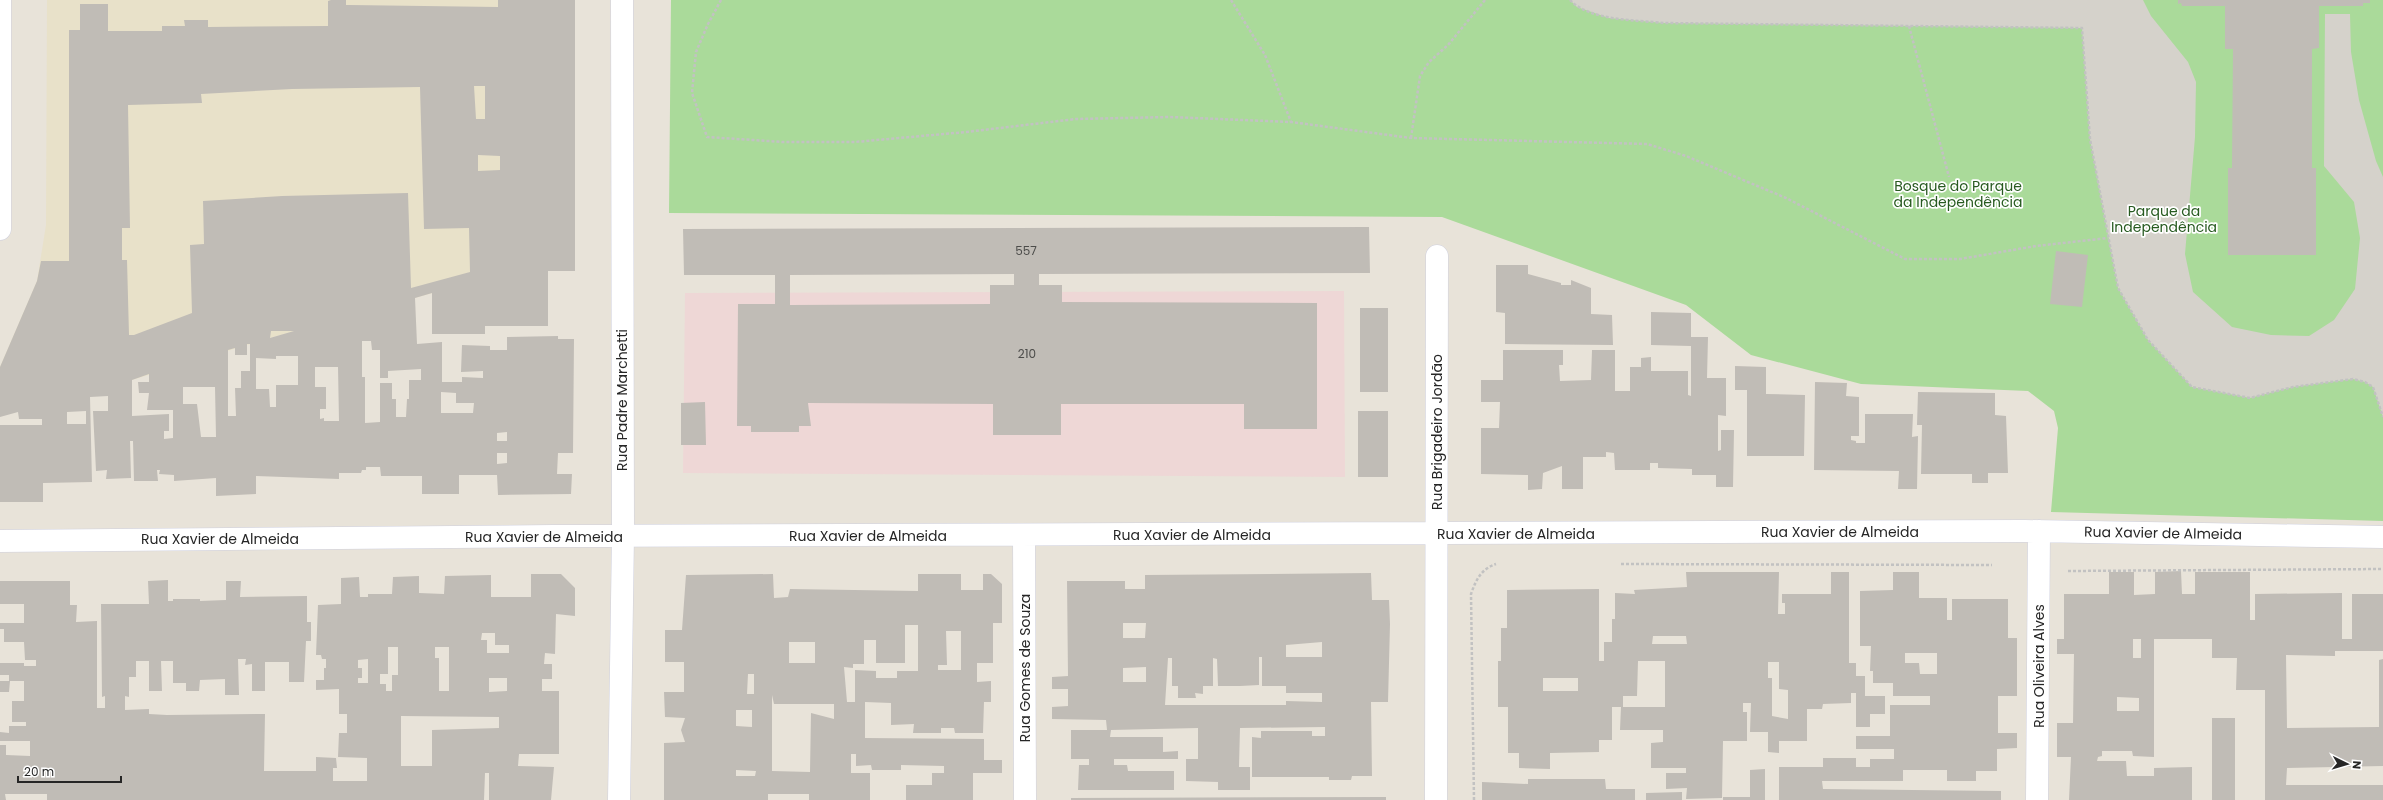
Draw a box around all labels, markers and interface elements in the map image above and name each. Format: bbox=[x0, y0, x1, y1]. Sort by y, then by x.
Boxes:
park label: Bosque do Parque da Independência bbox=[1894, 176, 2022, 212]
park label: Parque da Independência bbox=[2111, 201, 2217, 237]
house number: 557 bbox=[1015, 242, 1037, 259]
street label: Rua Padre Marchetti bbox=[612, 329, 632, 471]
house number: 210 bbox=[1018, 345, 1036, 362]
street label: Rua Brigadeiro Jordão bbox=[1427, 354, 1447, 510]
street label: Rua Xavier de Almeida bbox=[1761, 522, 1919, 542]
street label: Rua Xavier de Almeida bbox=[2084, 522, 2242, 544]
street label: Rua Xavier de Almeida bbox=[1437, 524, 1595, 544]
street label: Rua Xavier de Almeida bbox=[1113, 525, 1271, 545]
street label: Rua Xavier de Almeida bbox=[789, 526, 947, 546]
street label: Rua Xavier de Almeida bbox=[465, 527, 623, 547]
street label: Rua Xavier de Almeida bbox=[141, 529, 299, 549]
street label: Rua Gomes de Souza bbox=[1015, 594, 1035, 742]
street label: Rua Oliveira Alves bbox=[2029, 604, 2049, 728]
north arrow bbox=[2327, 744, 2367, 784]
scale bar bbox=[18, 758, 121, 784]
text: N bbox=[2349, 760, 2365, 770]
text: 20 m bbox=[24, 763, 54, 780]

